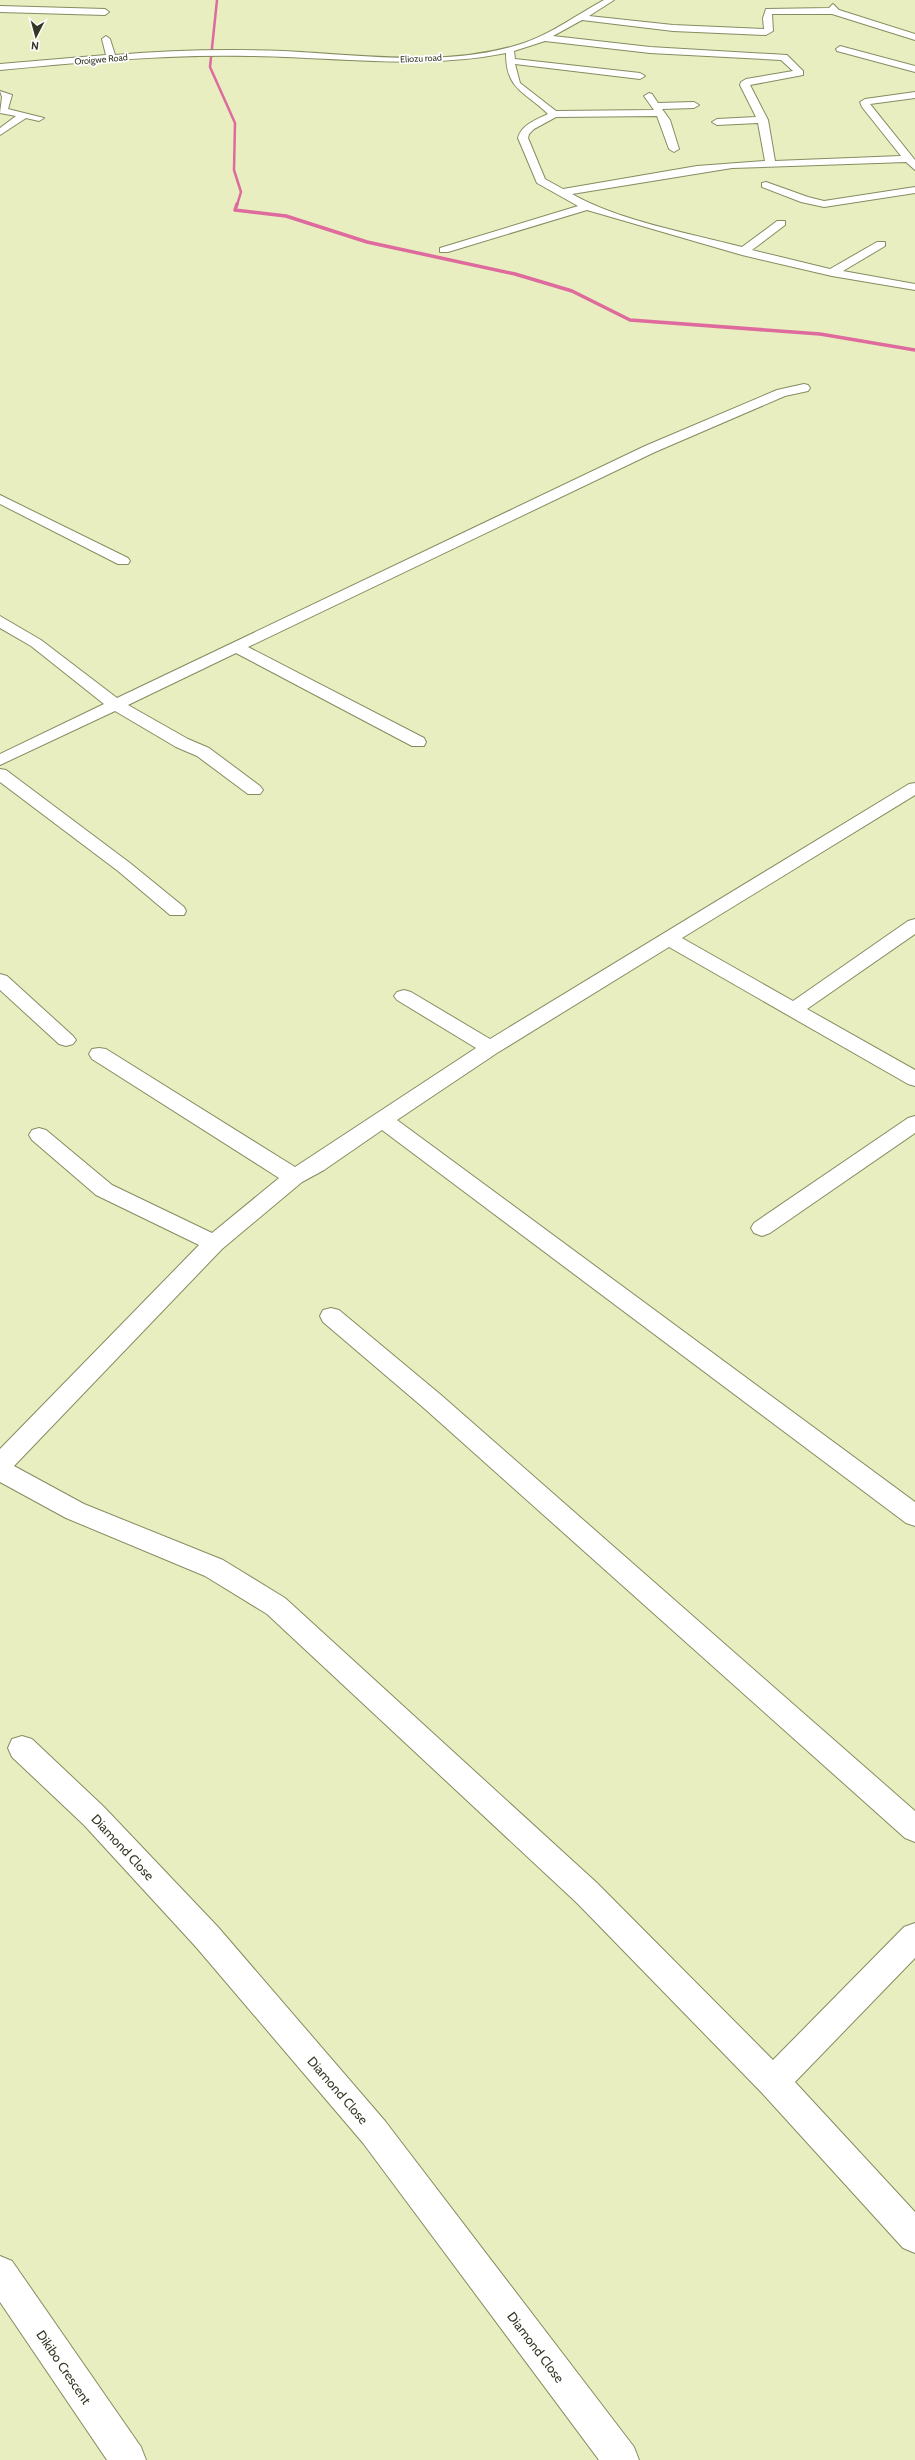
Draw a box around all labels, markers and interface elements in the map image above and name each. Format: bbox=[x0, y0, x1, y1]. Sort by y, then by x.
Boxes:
north arrow bbox=[16, 16, 56, 56]
text: N bbox=[30, 39, 40, 53]
street label: Oroigwe Road bbox=[74, 51, 128, 67]
street label: Eliozu road bbox=[400, 51, 442, 65]
street label: Diamond Close bbox=[88, 1811, 158, 1884]
street label: Diamond Close bbox=[304, 2053, 372, 2127]
street label: Diamond Close bbox=[504, 2308, 568, 2386]
street label: Dikibo Crescent bbox=[33, 2327, 95, 2408]

